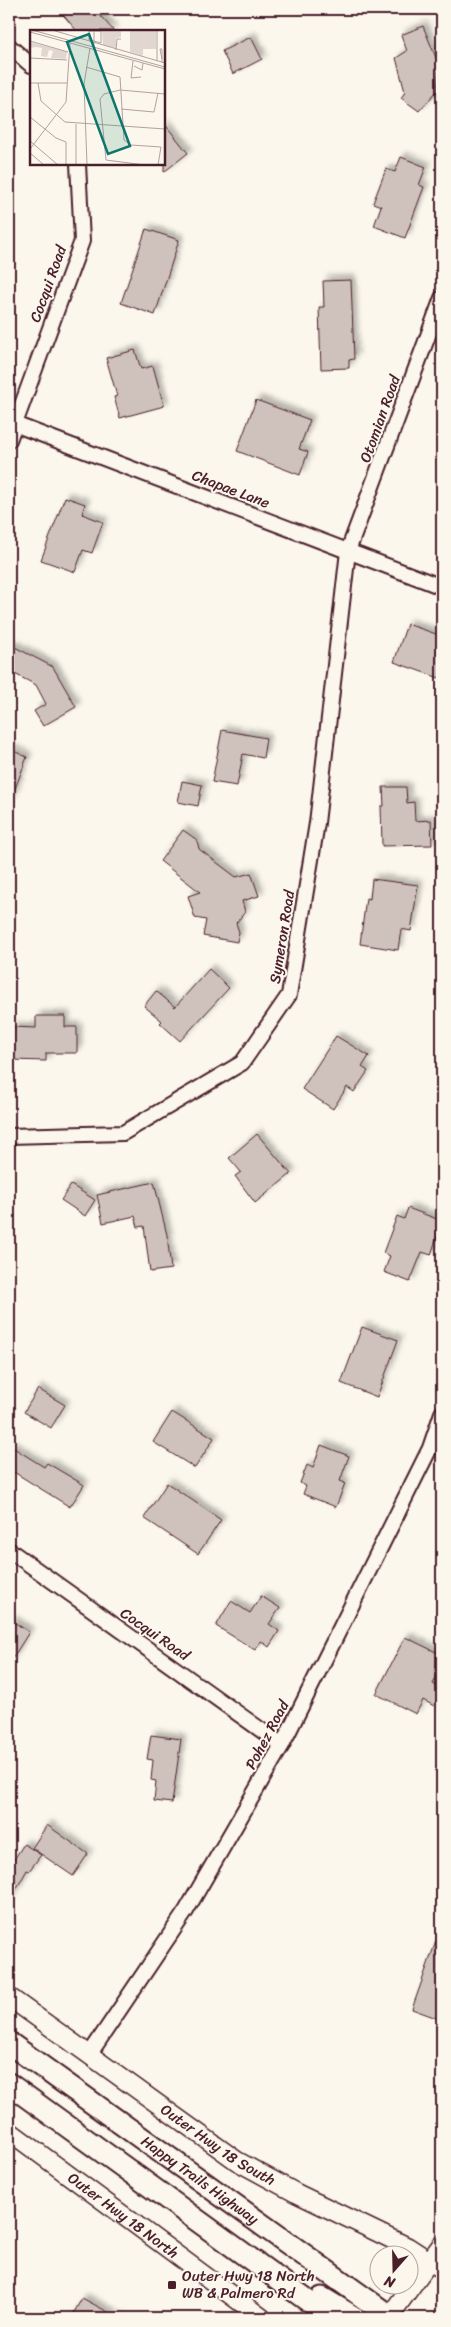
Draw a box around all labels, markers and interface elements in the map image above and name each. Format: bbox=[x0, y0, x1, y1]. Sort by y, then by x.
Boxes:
inset map bbox=[30, 30, 165, 165]
street label: Cocqui Road bbox=[22, 241, 74, 326]
street label: Otomian Road bbox=[352, 371, 408, 466]
street label: Chapae Lane bbox=[188, 462, 274, 516]
street label: Symeron Road bbox=[262, 887, 302, 986]
street label: Cocqui Road bbox=[115, 1600, 196, 1668]
street label: Pohez Road bbox=[238, 1695, 297, 1774]
street label: Outer Hwy 18 South bbox=[155, 2097, 280, 2193]
street label: Happy Trails Highway bbox=[135, 2129, 265, 2232]
street label: Outer Hwy 18 North bbox=[62, 2165, 184, 2265]
north arrow bbox=[368, 2244, 418, 2294]
place label: Outer Hwy 18 North WB & Palmero Rd bbox=[182, 2263, 315, 2306]
text: N bbox=[381, 2268, 399, 2295]
marker: Outer Hwy 18 North WB & Palmero Rd bbox=[166, 2279, 178, 2291]

